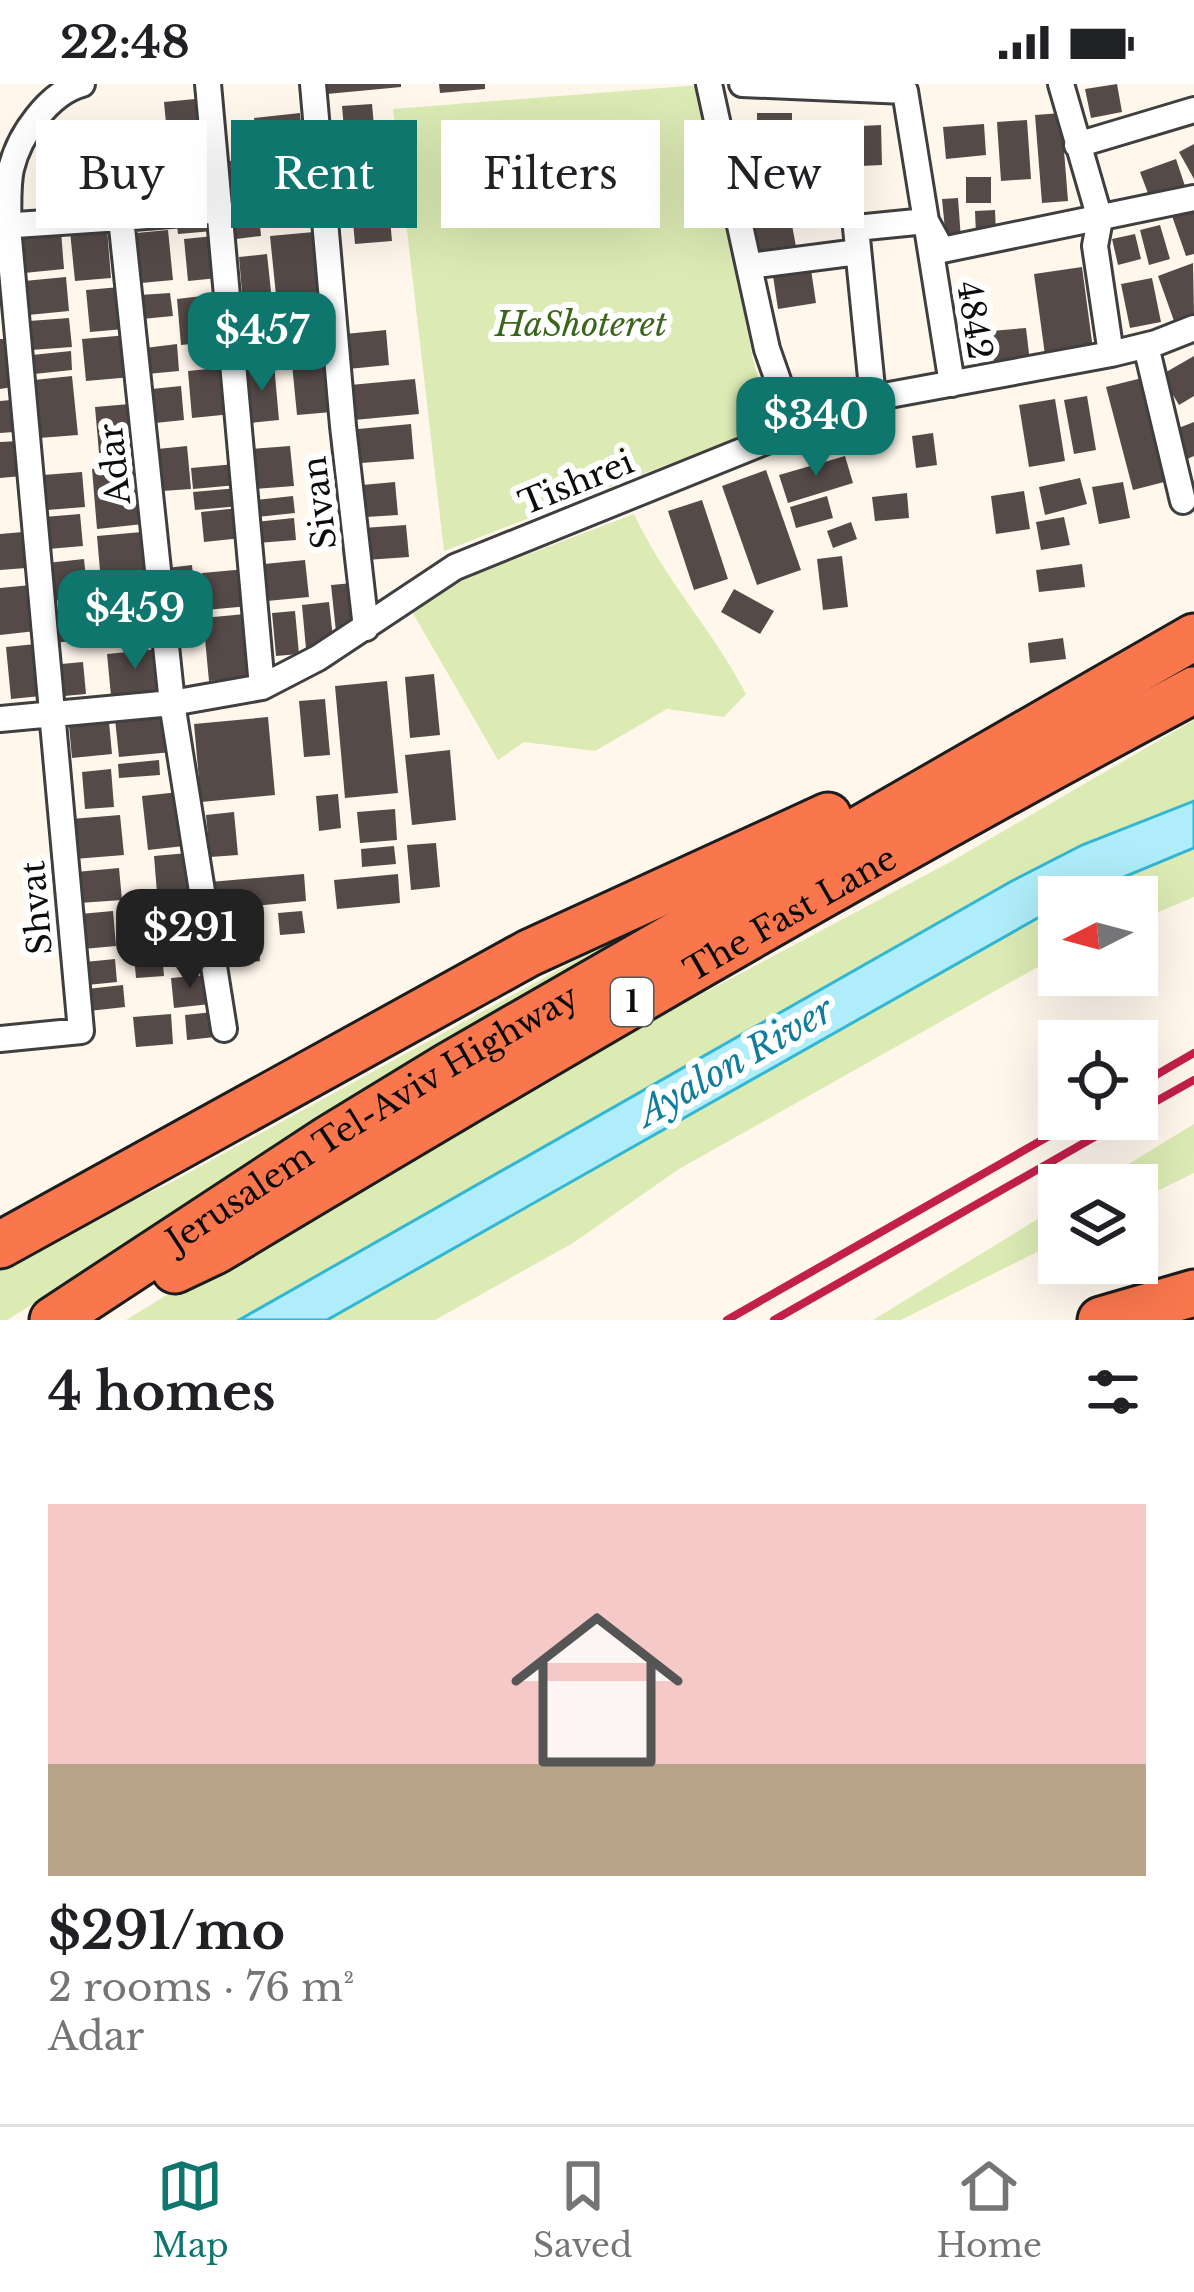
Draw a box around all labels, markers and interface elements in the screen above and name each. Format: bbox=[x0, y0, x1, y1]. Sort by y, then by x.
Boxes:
text: 22:48 bbox=[60, 14, 190, 70]
chip: Buy bbox=[36, 120, 207, 228]
chip: Rent bbox=[231, 120, 417, 228]
chip: Filters bbox=[441, 120, 660, 228]
chip: New bbox=[684, 120, 864, 228]
street label: 4842 bbox=[948, 278, 1001, 362]
pin: $457 bbox=[191, 292, 333, 394]
park label: HaShoteret bbox=[494, 304, 667, 345]
text: $457 bbox=[215, 306, 309, 355]
pin: $340 bbox=[745, 377, 887, 479]
text: $340 bbox=[763, 391, 869, 440]
street label: Adar bbox=[90, 421, 139, 507]
street label: Tishrei bbox=[513, 441, 639, 524]
street label: Sivan bbox=[293, 454, 346, 552]
pin: $459 bbox=[64, 570, 206, 672]
text: $459 bbox=[85, 584, 185, 633]
street label: The Fast Lane bbox=[677, 837, 904, 991]
street label: Shvat bbox=[12, 859, 61, 957]
north arrow bbox=[1038, 876, 1158, 996]
map controls bbox=[1038, 876, 1158, 1284]
pin: $291 bbox=[119, 889, 261, 991]
text: $291 bbox=[143, 903, 237, 952]
street label: Jerusalem Tel-Aviv Highway bbox=[155, 976, 586, 1263]
road number: 1 bbox=[611, 978, 653, 1026]
water label: Ayalon River bbox=[626, 987, 842, 1138]
button: locate bbox=[1038, 1020, 1158, 1140]
button: layers bbox=[1038, 1164, 1158, 1284]
icon: filters bbox=[1080, 1359, 1146, 1425]
text: 4 homes bbox=[48, 1361, 276, 1424]
icon: home bbox=[489, 1582, 705, 1798]
text: $291/mo bbox=[48, 1900, 285, 1963]
text: 2 rooms · 76 m² bbox=[48, 1963, 354, 2012]
text: Adar bbox=[48, 2012, 144, 2061]
tab: Map bbox=[152, 2153, 229, 2266]
tab: Saved bbox=[533, 2153, 632, 2266]
tab: Home bbox=[936, 2153, 1042, 2266]

